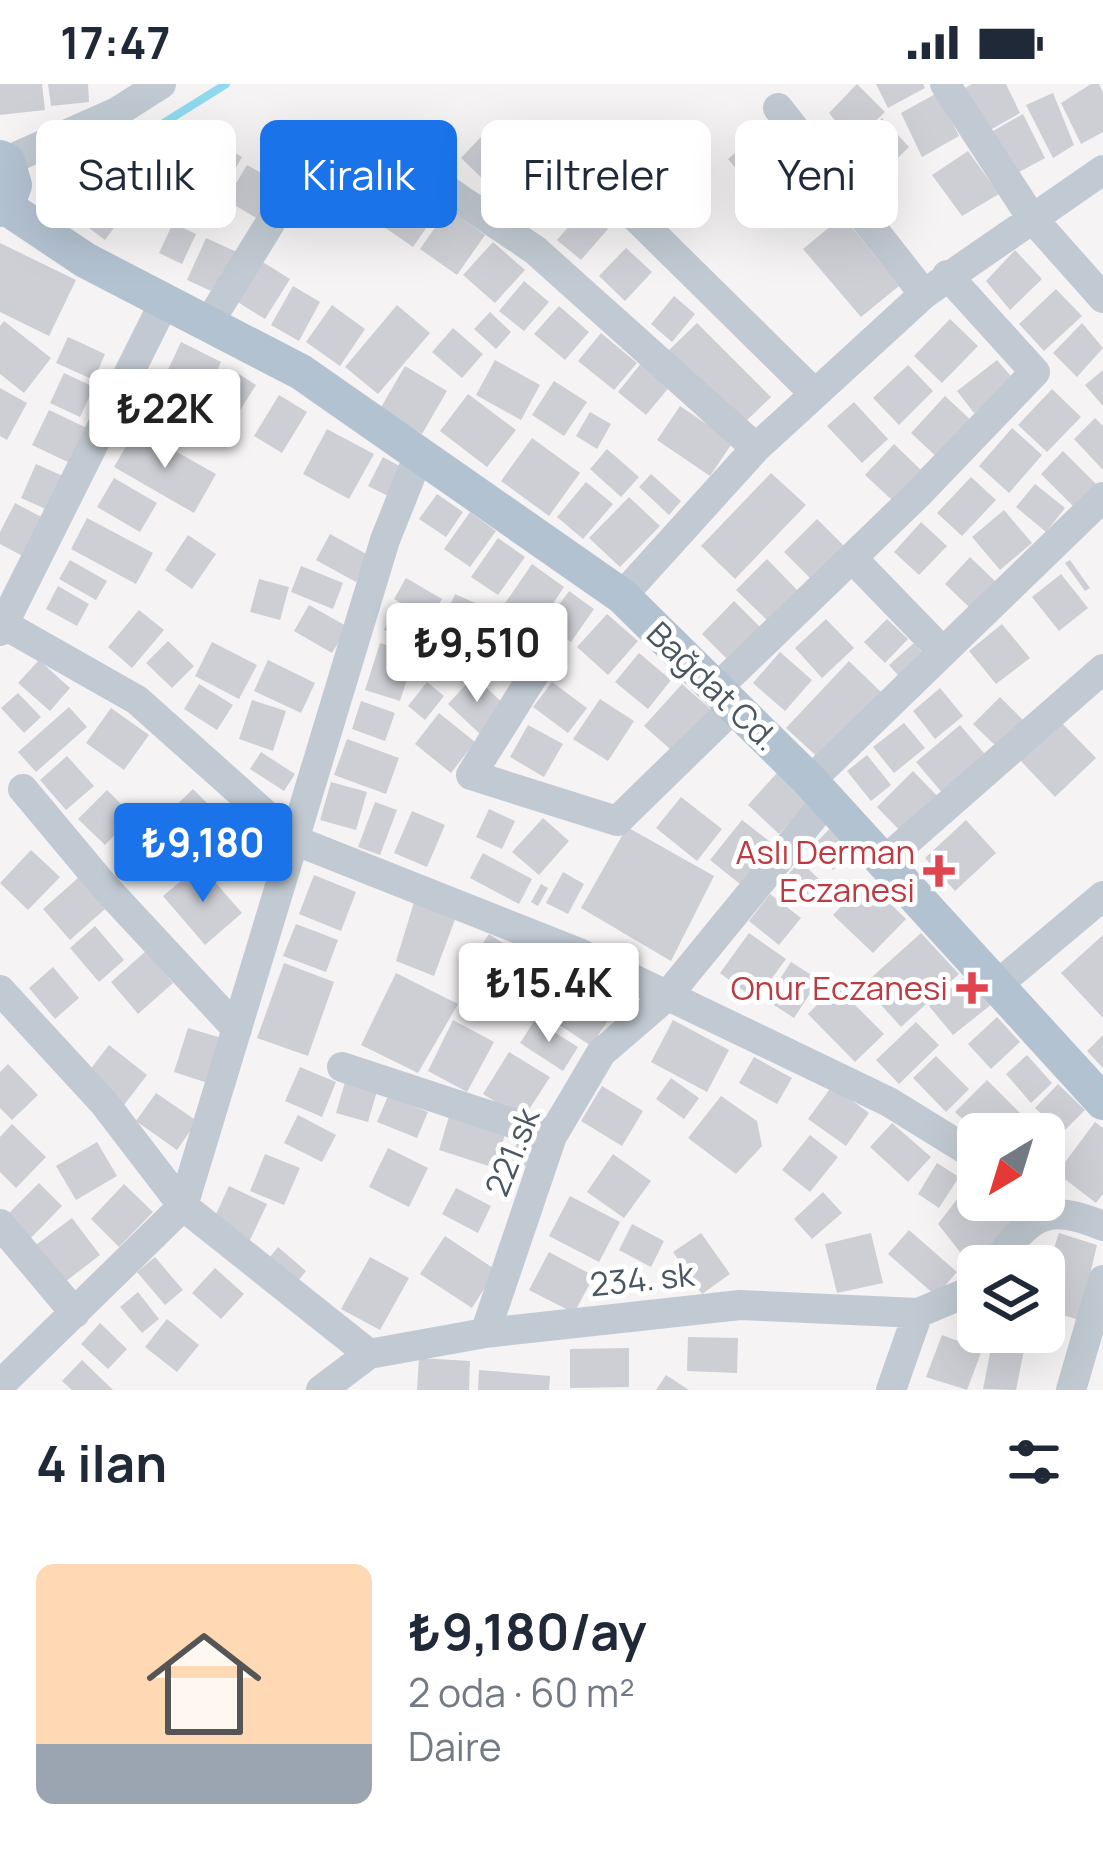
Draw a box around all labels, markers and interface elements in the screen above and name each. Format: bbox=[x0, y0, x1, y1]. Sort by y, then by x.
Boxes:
text: 17:47 bbox=[60, 11, 171, 73]
chip: Satılık bbox=[36, 120, 236, 228]
chip: Kiralık bbox=[260, 120, 457, 228]
chip: Filtreler bbox=[481, 120, 711, 228]
chip: Yeni bbox=[735, 120, 898, 228]
pin: ₺22K bbox=[94, 369, 236, 471]
text: ₺22K bbox=[116, 381, 214, 435]
pin: ₺9,510 bbox=[379, 603, 575, 705]
street label: Bağdat Cd. bbox=[638, 611, 789, 760]
text: ₺9,510 bbox=[413, 615, 541, 669]
pin: ₺9,180 bbox=[105, 803, 301, 905]
text: ₺9,180 bbox=[141, 815, 265, 869]
place label: Aslı Derman Eczanesi bbox=[735, 829, 915, 912]
marker: Aslı Derman Eczanesi bbox=[926, 858, 952, 884]
pin: ₺15.4K bbox=[451, 943, 647, 1045]
text: ₺15.4K bbox=[486, 955, 612, 1009]
place label: Onur Eczanesi bbox=[731, 965, 948, 1010]
marker: Onur Eczanesi bbox=[959, 975, 985, 1001]
street label: 221.sk bbox=[474, 1100, 550, 1203]
north arrow bbox=[957, 1113, 1065, 1221]
map controls bbox=[957, 1113, 1065, 1353]
button: layers bbox=[957, 1245, 1065, 1353]
street label: 234. sk bbox=[588, 1250, 698, 1306]
text: 4 ilan bbox=[36, 1428, 167, 1497]
icon: filters bbox=[1001, 1429, 1067, 1495]
text: ₺9,180/ay bbox=[408, 1596, 647, 1665]
icon: home bbox=[132, 1612, 276, 1756]
text: 2 oda · 60 m² bbox=[408, 1665, 635, 1719]
text: Daire bbox=[408, 1719, 501, 1773]

